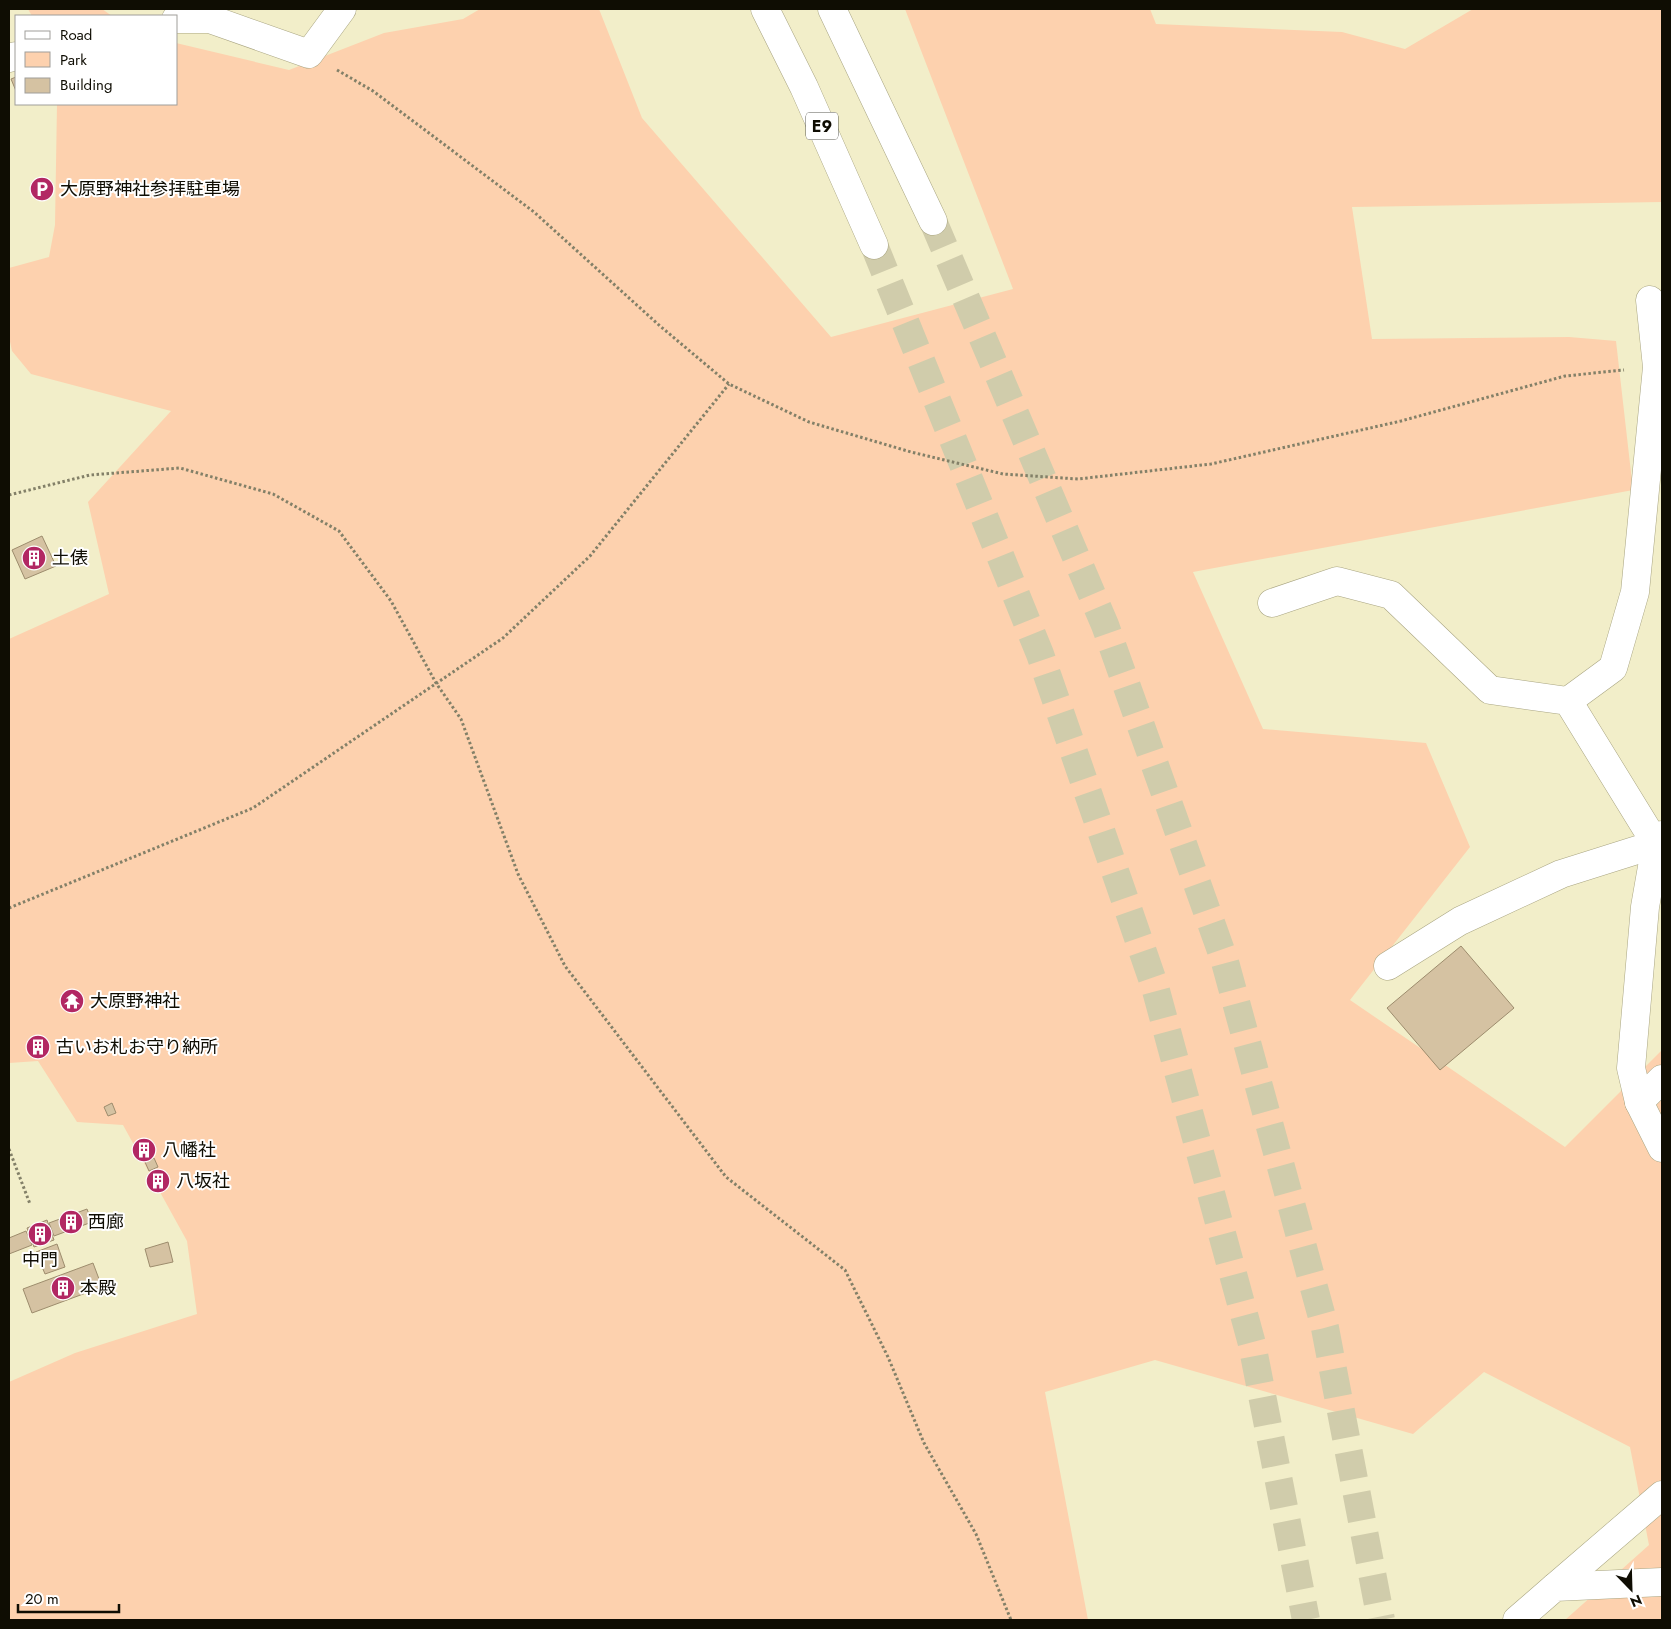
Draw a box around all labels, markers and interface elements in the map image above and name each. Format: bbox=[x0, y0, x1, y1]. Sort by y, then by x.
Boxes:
legend bbox=[15, 15, 178, 105]
text: Road bbox=[60, 24, 92, 46]
text: Park bbox=[60, 49, 87, 71]
text: Building bbox=[60, 74, 112, 96]
road number: E9 bbox=[806, 112, 838, 140]
parking icon: 大原野神社参拝駐車場 bbox=[29, 176, 55, 202]
place label: 大原野神社参拝駐車場 bbox=[60, 176, 240, 202]
building icon: 土俵 bbox=[21, 545, 47, 571]
place label: 土俵 bbox=[52, 545, 88, 571]
temple icon: 大原野神社 bbox=[59, 988, 85, 1014]
place label: 大原野神社 bbox=[90, 988, 180, 1014]
building icon: 古いお札お守り納所 bbox=[25, 1034, 51, 1060]
place label: 古いお札お守り納所 bbox=[56, 1034, 218, 1060]
building icon: 八幡社 bbox=[131, 1137, 157, 1163]
place label: 八幡社 bbox=[162, 1137, 216, 1163]
building icon: 八坂社 bbox=[145, 1168, 171, 1194]
place label: 八坂社 bbox=[176, 1168, 230, 1194]
building icon: 西廊 bbox=[58, 1209, 84, 1235]
place label: 西廊 bbox=[88, 1209, 124, 1235]
building icon: 中門 bbox=[27, 1221, 53, 1247]
place label: 中門 bbox=[22, 1247, 58, 1273]
building icon: 本殿 bbox=[50, 1275, 76, 1301]
place label: 本殿 bbox=[80, 1275, 116, 1301]
north arrow bbox=[1606, 1564, 1656, 1614]
scale bar bbox=[18, 1582, 119, 1614]
text: 20 m bbox=[25, 1588, 59, 1610]
text: N bbox=[1627, 1590, 1645, 1612]

